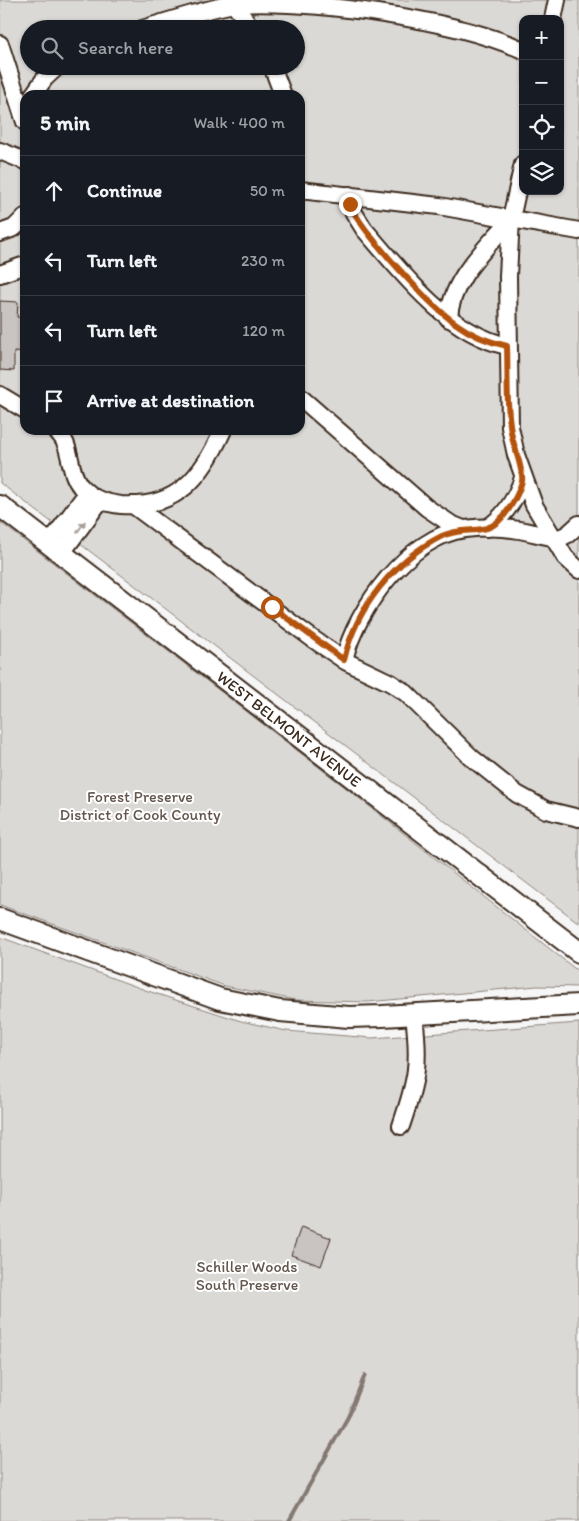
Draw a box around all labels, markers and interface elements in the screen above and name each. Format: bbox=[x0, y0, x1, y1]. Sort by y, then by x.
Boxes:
map controls bbox=[519, 15, 564, 195]
button: + bbox=[519, 15, 564, 60]
search box bbox=[20, 20, 305, 75]
icon: search bbox=[38, 34, 66, 62]
text: Search here bbox=[78, 36, 173, 59]
button: − bbox=[519, 60, 564, 105]
button: locate bbox=[519, 105, 564, 150]
text: 5 min bbox=[40, 110, 90, 135]
text: Walk · 400 m bbox=[193, 113, 285, 132]
button: layers bbox=[519, 150, 564, 195]
icon: ahead bbox=[40, 177, 68, 205]
text: Continue bbox=[87, 179, 162, 202]
text: 50 m bbox=[250, 181, 285, 200]
route end bbox=[339, 193, 362, 216]
icon: left bbox=[40, 247, 68, 275]
text: Turn left bbox=[87, 249, 157, 272]
text: 230 m bbox=[241, 251, 285, 270]
icon: left bbox=[40, 317, 68, 345]
text: Turn left bbox=[87, 319, 157, 342]
text: 120 m bbox=[242, 321, 285, 340]
icon: arrive bbox=[40, 387, 68, 415]
text: Arrive at destination bbox=[87, 389, 254, 412]
one-way arrow bbox=[76, 520, 86, 534]
route start bbox=[261, 596, 284, 619]
street label: WEST BELMONT AVENUE bbox=[213, 667, 365, 791]
park label: Forest Preserve District of Cook County bbox=[60, 787, 221, 824]
park label: Schiller Woods South Preserve bbox=[196, 1257, 298, 1294]

